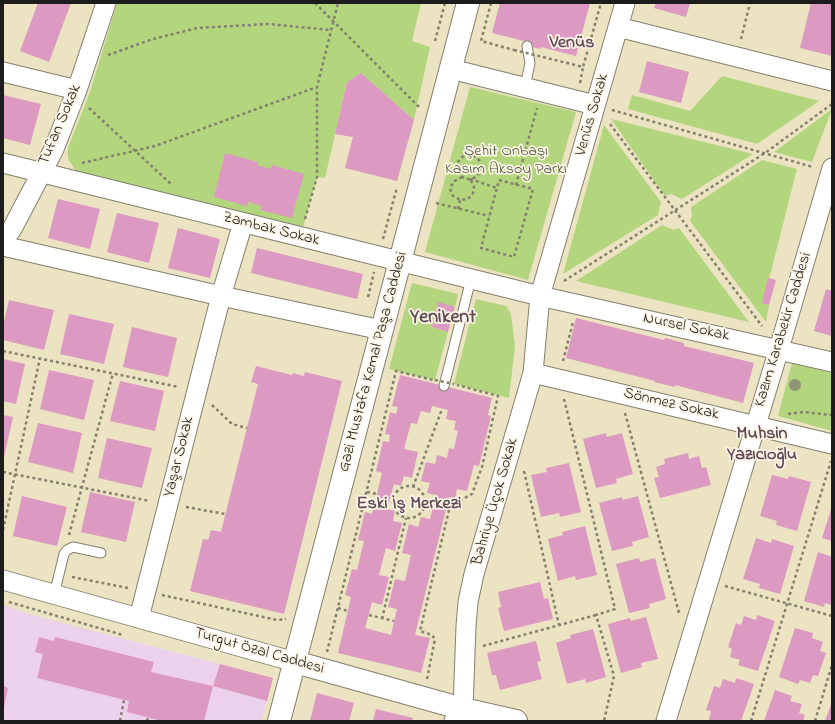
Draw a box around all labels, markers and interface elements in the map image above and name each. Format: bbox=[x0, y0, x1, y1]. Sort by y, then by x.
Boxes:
district label: Venüs bbox=[550, 33, 594, 55]
street label: Venüs Sokak bbox=[572, 72, 614, 158]
street label: Tufan Sokak bbox=[35, 82, 87, 168]
park label: Şehit Onbaşı Kasım Aksoy Parkı bbox=[445, 142, 567, 180]
street label: Zambak Sokak bbox=[221, 209, 321, 251]
street label: Gazi Mustafa Kemal Paşa Caddesi bbox=[335, 250, 413, 474]
street label: Kazım Karabekir Caddesi bbox=[751, 250, 817, 410]
district label: Yenikent bbox=[410, 307, 476, 331]
street label: Nursel Sokak bbox=[641, 309, 731, 347]
street label: Sönmez Sokak bbox=[621, 385, 721, 425]
street label: Yaşar Sokak bbox=[161, 415, 199, 499]
district label: Muhsin Yazıcıoğlu bbox=[727, 424, 797, 466]
street label: Bahriye Üçok Sokak bbox=[469, 436, 523, 568]
district label: Eski İş Merkezi bbox=[357, 494, 461, 516]
street label: Turgut Özal Caddesi bbox=[192, 624, 326, 680]

